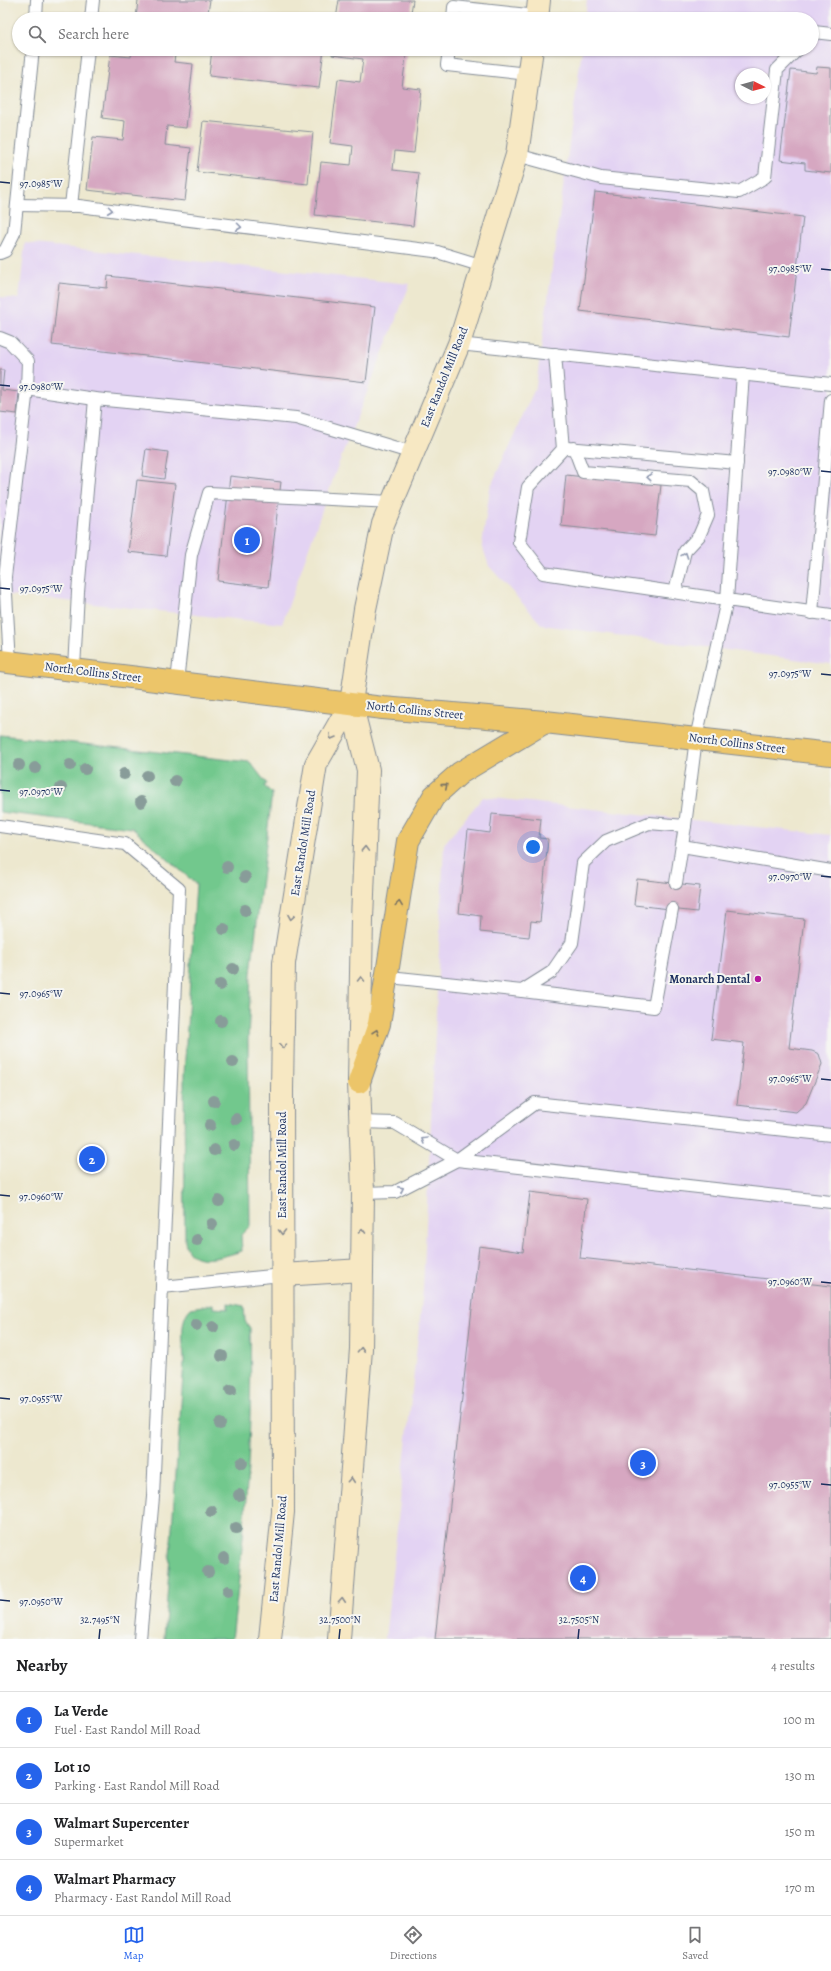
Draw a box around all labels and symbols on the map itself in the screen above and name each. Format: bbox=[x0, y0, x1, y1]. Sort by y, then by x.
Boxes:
north arrow bbox=[735, 68, 771, 104]
text: 97.0985°W bbox=[19, 177, 63, 190]
one-way arrow bbox=[107, 205, 113, 214]
one-way arrow bbox=[236, 222, 242, 231]
text: 97.0985°W bbox=[768, 262, 812, 275]
street label: East Randol Mill Road bbox=[416, 324, 472, 430]
text: 97.0980°W bbox=[19, 380, 64, 393]
text: 97.0980°W bbox=[768, 465, 813, 478]
one-way arrow bbox=[646, 473, 652, 482]
pin: 1 bbox=[234, 525, 260, 555]
one-way arrow bbox=[680, 552, 688, 559]
text: 97.0975°W bbox=[20, 582, 63, 595]
street label: North Collins Street bbox=[44, 658, 142, 686]
text: 97.0975°W bbox=[769, 667, 812, 680]
street label: North Collins Street bbox=[366, 697, 464, 723]
street label: North Collins Street bbox=[688, 729, 786, 757]
one-way arrow bbox=[329, 733, 336, 740]
one-way arrow bbox=[440, 784, 447, 791]
text: 97.0970°W bbox=[19, 785, 63, 798]
street label: East Randol Mill Road bbox=[287, 788, 319, 897]
your location bbox=[523, 837, 543, 857]
one-way arrow bbox=[360, 846, 369, 852]
text: 97.0970°W bbox=[768, 870, 812, 883]
one-way arrow bbox=[394, 901, 403, 907]
one-way arrow bbox=[288, 914, 296, 920]
place label: Monarch Dental bbox=[669, 971, 751, 987]
marker: Monarch Dental bbox=[753, 974, 763, 984]
one-way arrow bbox=[357, 976, 365, 982]
text: 97.0965°W bbox=[20, 987, 63, 1000]
one-way arrow bbox=[371, 1028, 380, 1035]
one-way arrow bbox=[278, 1043, 287, 1049]
text: 97.0965°W bbox=[769, 1072, 812, 1085]
street label: East Randol Mill Road bbox=[274, 1111, 290, 1219]
one-way arrow bbox=[421, 1137, 428, 1144]
pin: 2 bbox=[79, 1144, 105, 1174]
one-way arrow bbox=[397, 1186, 404, 1194]
text: 97.0960°W bbox=[19, 1190, 64, 1203]
one-way arrow bbox=[358, 1228, 367, 1234]
one-way arrow bbox=[278, 1229, 286, 1235]
text: 97.0960°W bbox=[768, 1275, 813, 1288]
one-way arrow bbox=[357, 1347, 365, 1353]
text: 97.0955°W bbox=[20, 1392, 63, 1405]
pin: 3 bbox=[630, 1448, 656, 1478]
one-way arrow bbox=[346, 1477, 355, 1483]
text: 97.0955°W bbox=[769, 1478, 812, 1491]
street label: East Randol Mill Road bbox=[265, 1494, 291, 1603]
pin: 4 bbox=[570, 1563, 596, 1593]
text: 97.0950°W bbox=[19, 1595, 64, 1608]
one-way arrow bbox=[337, 1597, 346, 1603]
text: 32.7495°N bbox=[80, 1613, 120, 1626]
text: 32.7500°N bbox=[319, 1613, 361, 1626]
text: 32.7505°N bbox=[559, 1613, 599, 1626]

